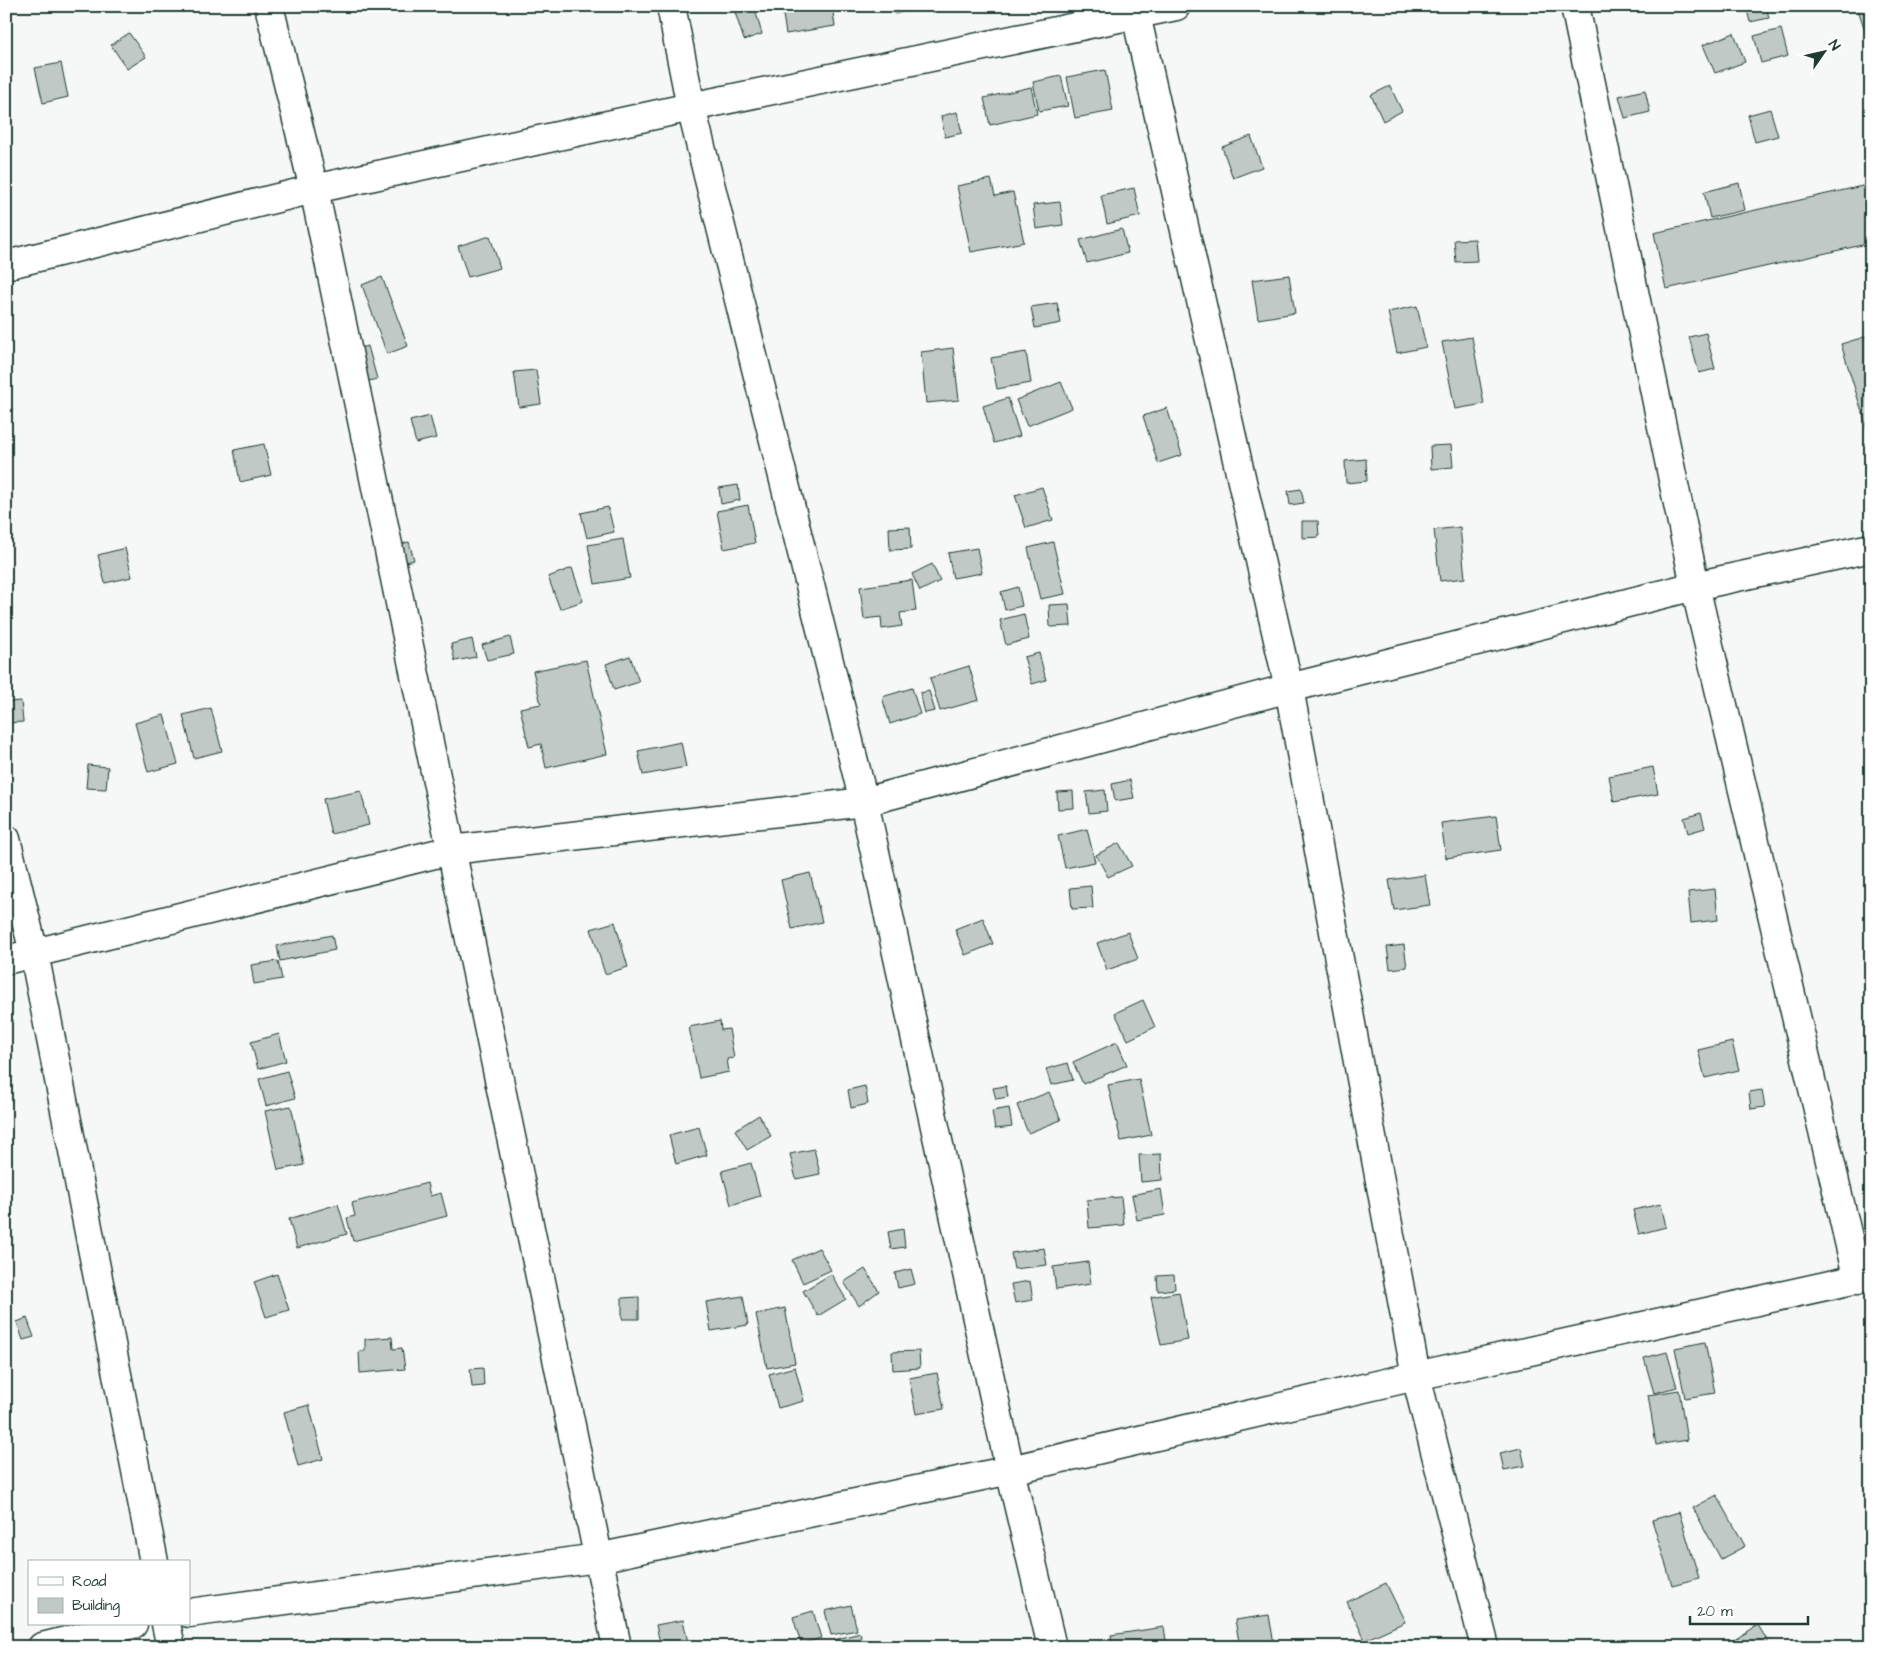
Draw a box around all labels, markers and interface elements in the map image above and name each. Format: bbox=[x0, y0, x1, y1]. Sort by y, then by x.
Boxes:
north arrow bbox=[1800, 28, 1850, 78]
text: N bbox=[1823, 36, 1845, 55]
legend bbox=[28, 1560, 190, 1626]
text: Road bbox=[72, 1571, 107, 1592]
scale bar bbox=[1690, 1593, 1807, 1625]
text: Building bbox=[72, 1595, 120, 1617]
text: 20 m bbox=[1697, 1601, 1733, 1622]

